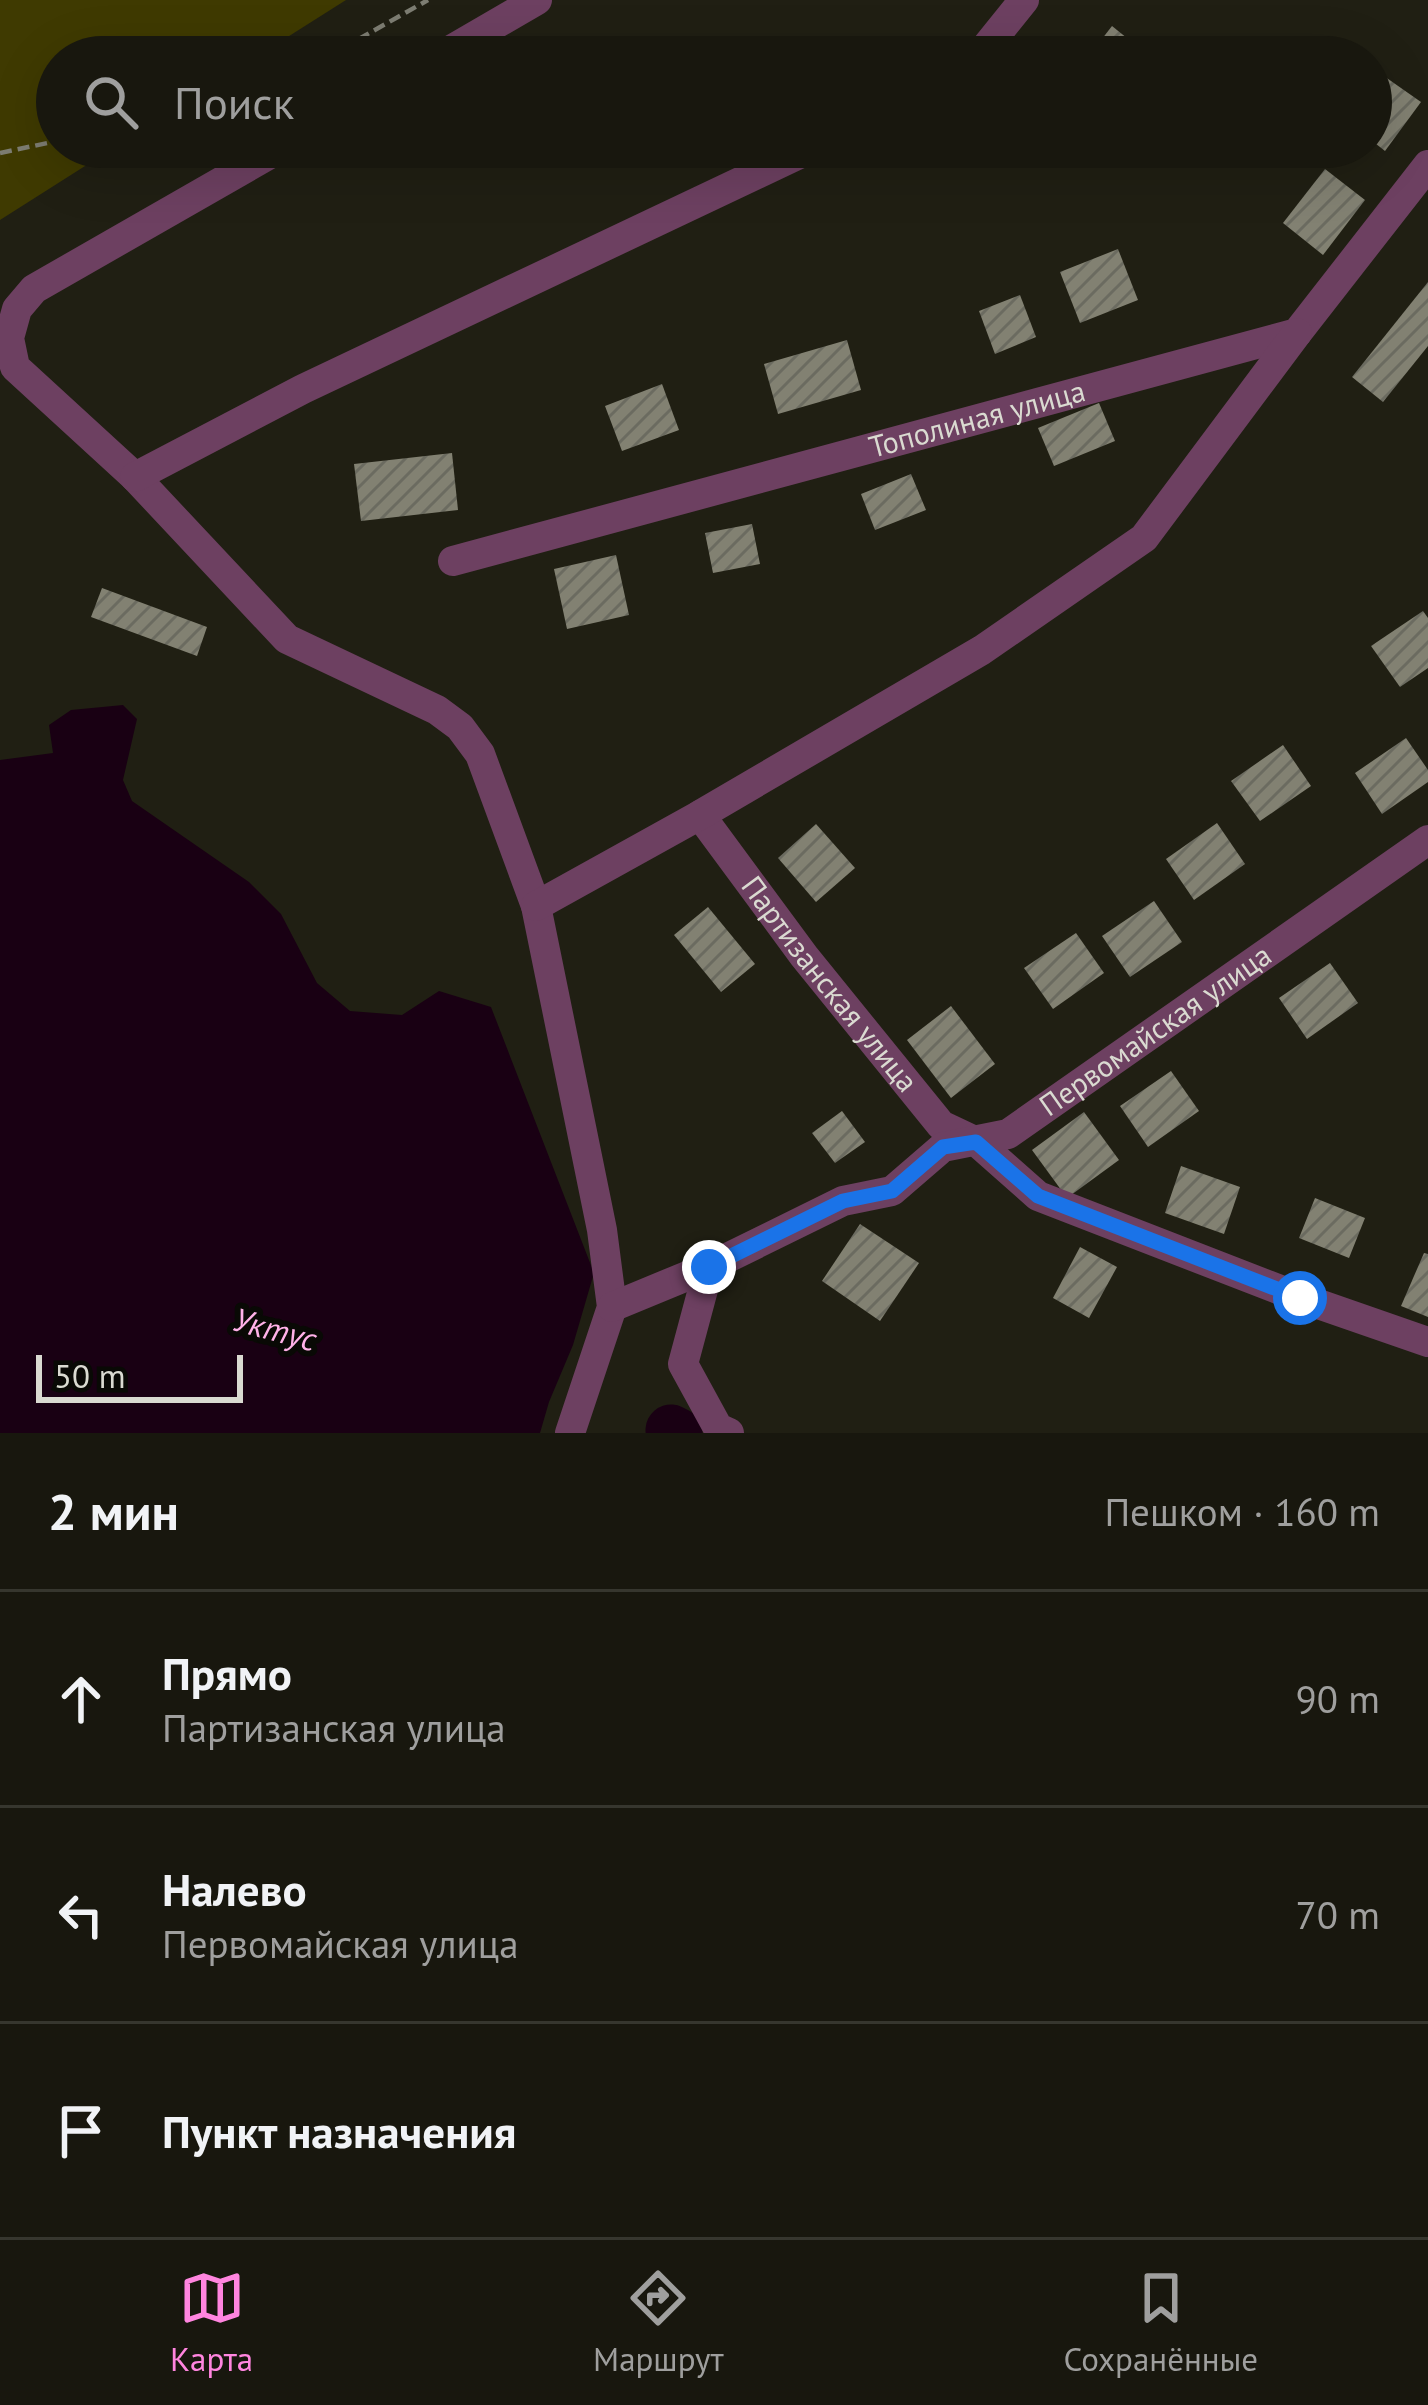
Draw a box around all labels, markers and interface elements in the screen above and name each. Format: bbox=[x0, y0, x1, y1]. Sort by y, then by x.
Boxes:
search box bbox=[36, 36, 1392, 168]
icon: search bbox=[78, 69, 144, 135]
text: Поиск bbox=[174, 73, 294, 131]
street label: Тополиная улица bbox=[865, 370, 1089, 466]
street label: Партизанская улица bbox=[733, 868, 927, 1099]
street label: Первомайская улица bbox=[1031, 935, 1278, 1124]
route end bbox=[682, 1240, 736, 1294]
route start bbox=[1273, 1271, 1327, 1325]
water label: Уктус bbox=[229, 1297, 323, 1361]
scale bar bbox=[36, 1349, 243, 1402]
text: 50 m bbox=[54, 1354, 126, 1397]
text: 2 мин bbox=[48, 1478, 179, 1544]
text: Пешком · 160 m bbox=[1104, 1486, 1380, 1537]
text: Прямо bbox=[162, 1644, 292, 1702]
icon: ahead bbox=[48, 1666, 114, 1732]
text: 90 m bbox=[1295, 1673, 1380, 1724]
text: Партизанская улица bbox=[162, 1702, 506, 1753]
text: Налево bbox=[162, 1860, 307, 1918]
icon: left bbox=[48, 1882, 114, 1948]
text: 70 m bbox=[1295, 1889, 1380, 1940]
text: Первомайская улица bbox=[162, 1918, 519, 1969]
icon: arrive bbox=[48, 2098, 114, 2164]
text: Пункт назначения bbox=[162, 2102, 516, 2160]
tab: Карта bbox=[170, 2265, 253, 2380]
tab: Маршрут bbox=[593, 2265, 724, 2380]
tab: Сохранённые bbox=[1063, 2265, 1258, 2380]

